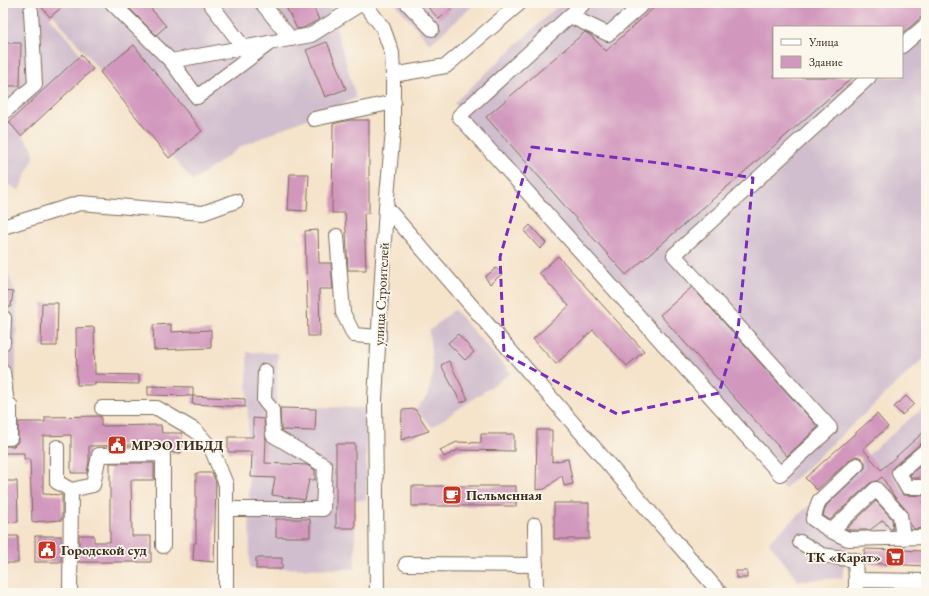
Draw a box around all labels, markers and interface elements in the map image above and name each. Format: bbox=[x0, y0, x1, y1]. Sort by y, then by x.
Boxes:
legend bbox=[773, 26, 903, 78]
text: Улица bbox=[808, 34, 839, 50]
text: Здание bbox=[809, 54, 843, 70]
street label: улица Строителей bbox=[369, 241, 393, 346]
public building icon: МРЭО ГИБДД bbox=[106, 434, 128, 456]
place label: МРЭО ГИБДД bbox=[131, 436, 223, 454]
cafe icon: Пельменная bbox=[441, 484, 463, 506]
place label: Пельменная bbox=[466, 486, 542, 504]
public building icon: Городской суд bbox=[36, 539, 58, 561]
place label: Городской суд bbox=[61, 541, 148, 559]
supermarket icon: ТК «Карат» bbox=[884, 546, 906, 568]
place label: ТК «Карат» bbox=[806, 548, 881, 566]

